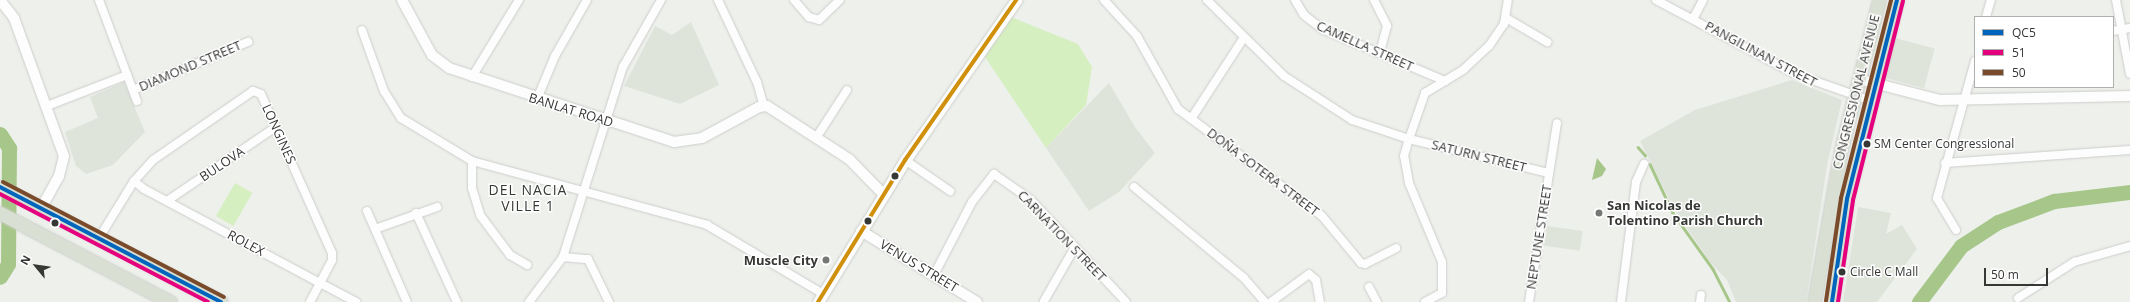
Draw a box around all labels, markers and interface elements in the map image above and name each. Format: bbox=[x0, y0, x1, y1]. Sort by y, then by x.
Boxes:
street label: CONGRESSIONAL AVENUE bbox=[1829, 13, 1883, 171]
legend bbox=[1974, 16, 2114, 88]
street label: CAMELLA STREET bbox=[1314, 18, 1416, 74]
street label: PANGILINAN STREET bbox=[1702, 18, 1820, 90]
text: QC5 bbox=[2012, 24, 2036, 41]
street label: DIAMOND STREET bbox=[137, 37, 243, 95]
text: 51 bbox=[2012, 44, 2026, 61]
text: 50 bbox=[2012, 64, 2026, 81]
street label: BANLAT ROAD bbox=[527, 90, 615, 130]
street label: LONGINES bbox=[259, 102, 299, 166]
street label: DOÑA SOTERA STREET bbox=[1204, 125, 1322, 219]
street label: SATURN STREET bbox=[1430, 137, 1528, 175]
place label: SM Center Congressional bbox=[1874, 137, 2014, 151]
marker: SM Center Congressional bbox=[1862, 139, 1872, 149]
street label: BULOVA bbox=[197, 143, 247, 185]
unlabelled marker bbox=[890, 171, 900, 181]
district label: DEL NACIA VILLE 1 bbox=[489, 182, 567, 214]
street label: NEPTUNE STREET bbox=[1523, 184, 1555, 290]
street label: CARNATION STREET bbox=[1015, 187, 1109, 285]
place label: San Nicolas de Tolentino Parish Church bbox=[1607, 198, 1763, 229]
marker: San Nicolas de Tolentino Parish Church bbox=[1594, 208, 1604, 218]
unlabelled marker bbox=[863, 216, 873, 226]
unlabelled marker bbox=[50, 218, 60, 228]
street label: ROLEX bbox=[225, 227, 267, 259]
street label: VENUS STREET bbox=[877, 236, 961, 296]
north arrow bbox=[16, 246, 56, 286]
text: N bbox=[16, 252, 34, 267]
place label: Muscle City bbox=[744, 252, 818, 268]
marker: Muscle City bbox=[821, 255, 831, 265]
scale bar bbox=[1986, 260, 2050, 286]
place label: Circle C Mall bbox=[1850, 265, 1918, 279]
text: 50 m bbox=[1991, 266, 2019, 283]
marker: Circle C Mall bbox=[1837, 267, 1847, 277]

